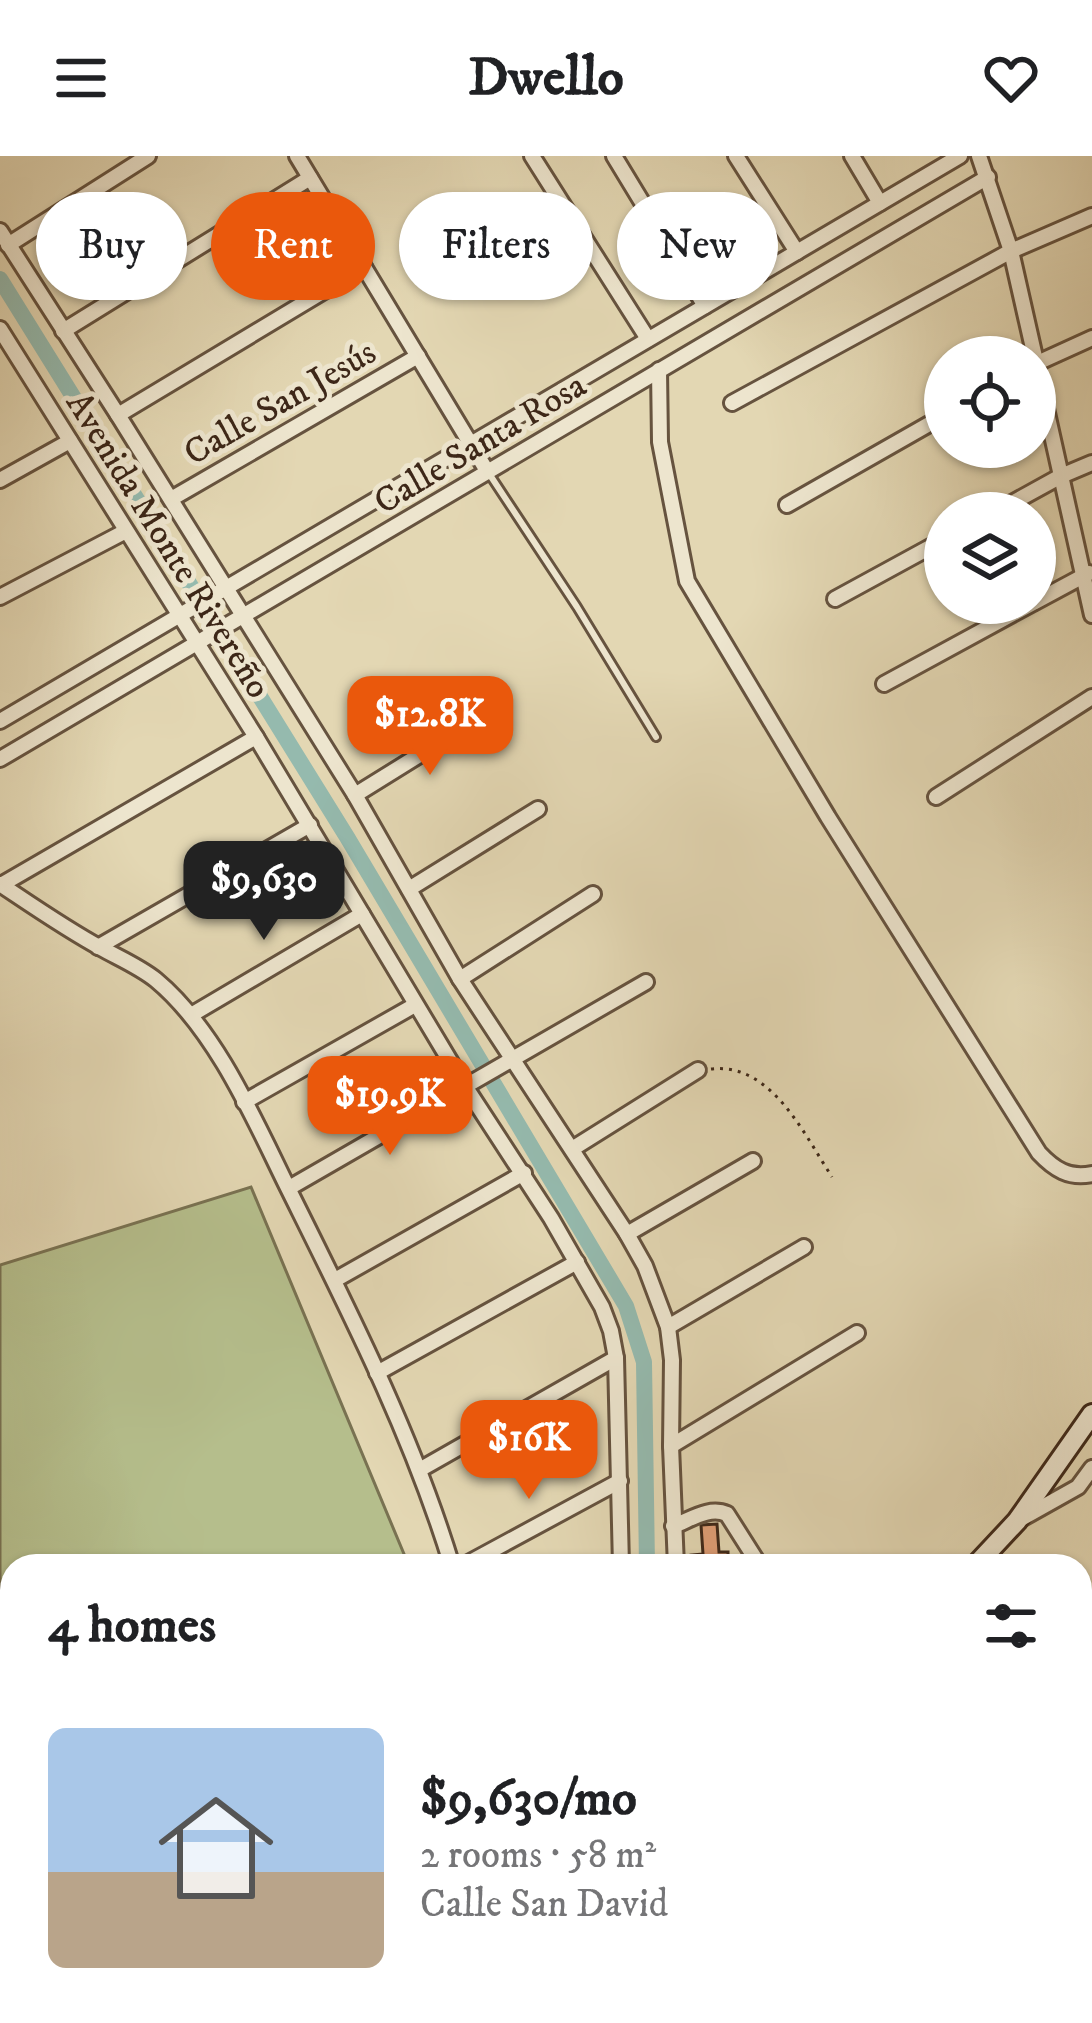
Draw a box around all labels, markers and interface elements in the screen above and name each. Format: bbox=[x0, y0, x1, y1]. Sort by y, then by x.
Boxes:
icon: menu bbox=[48, 45, 114, 111]
text: Dwello bbox=[468, 45, 624, 112]
icon: heart bbox=[978, 45, 1044, 111]
chip: Buy bbox=[36, 192, 187, 300]
chip: Rent bbox=[211, 192, 375, 300]
chip: Filters bbox=[399, 192, 593, 300]
chip: New bbox=[617, 192, 778, 300]
street label: Calle San Jesús bbox=[176, 330, 384, 476]
map controls bbox=[924, 336, 1056, 624]
button: locate bbox=[924, 336, 1056, 468]
street label: Calle Santa Rosa bbox=[366, 363, 595, 525]
street label: Avenida Monte Rivereño bbox=[55, 384, 280, 707]
button: layers bbox=[924, 492, 1056, 624]
pin: $12.8K bbox=[332, 676, 528, 778]
text: $12.8K bbox=[374, 690, 486, 739]
pin: $9,630 bbox=[166, 841, 362, 943]
text: $9,630 bbox=[210, 855, 318, 904]
pin: $19.9K bbox=[292, 1056, 488, 1158]
text: $19.9K bbox=[334, 1070, 446, 1119]
pin: $16K bbox=[458, 1400, 600, 1502]
text: $16K bbox=[487, 1414, 571, 1463]
icon: filters bbox=[978, 1593, 1044, 1659]
text: 4 homes bbox=[48, 1594, 216, 1658]
text: $9,630/mo bbox=[420, 1767, 637, 1831]
icon: home bbox=[144, 1776, 288, 1920]
text: 2 rooms · 58 m² bbox=[420, 1831, 656, 1880]
text: Calle San David bbox=[420, 1880, 668, 1929]

